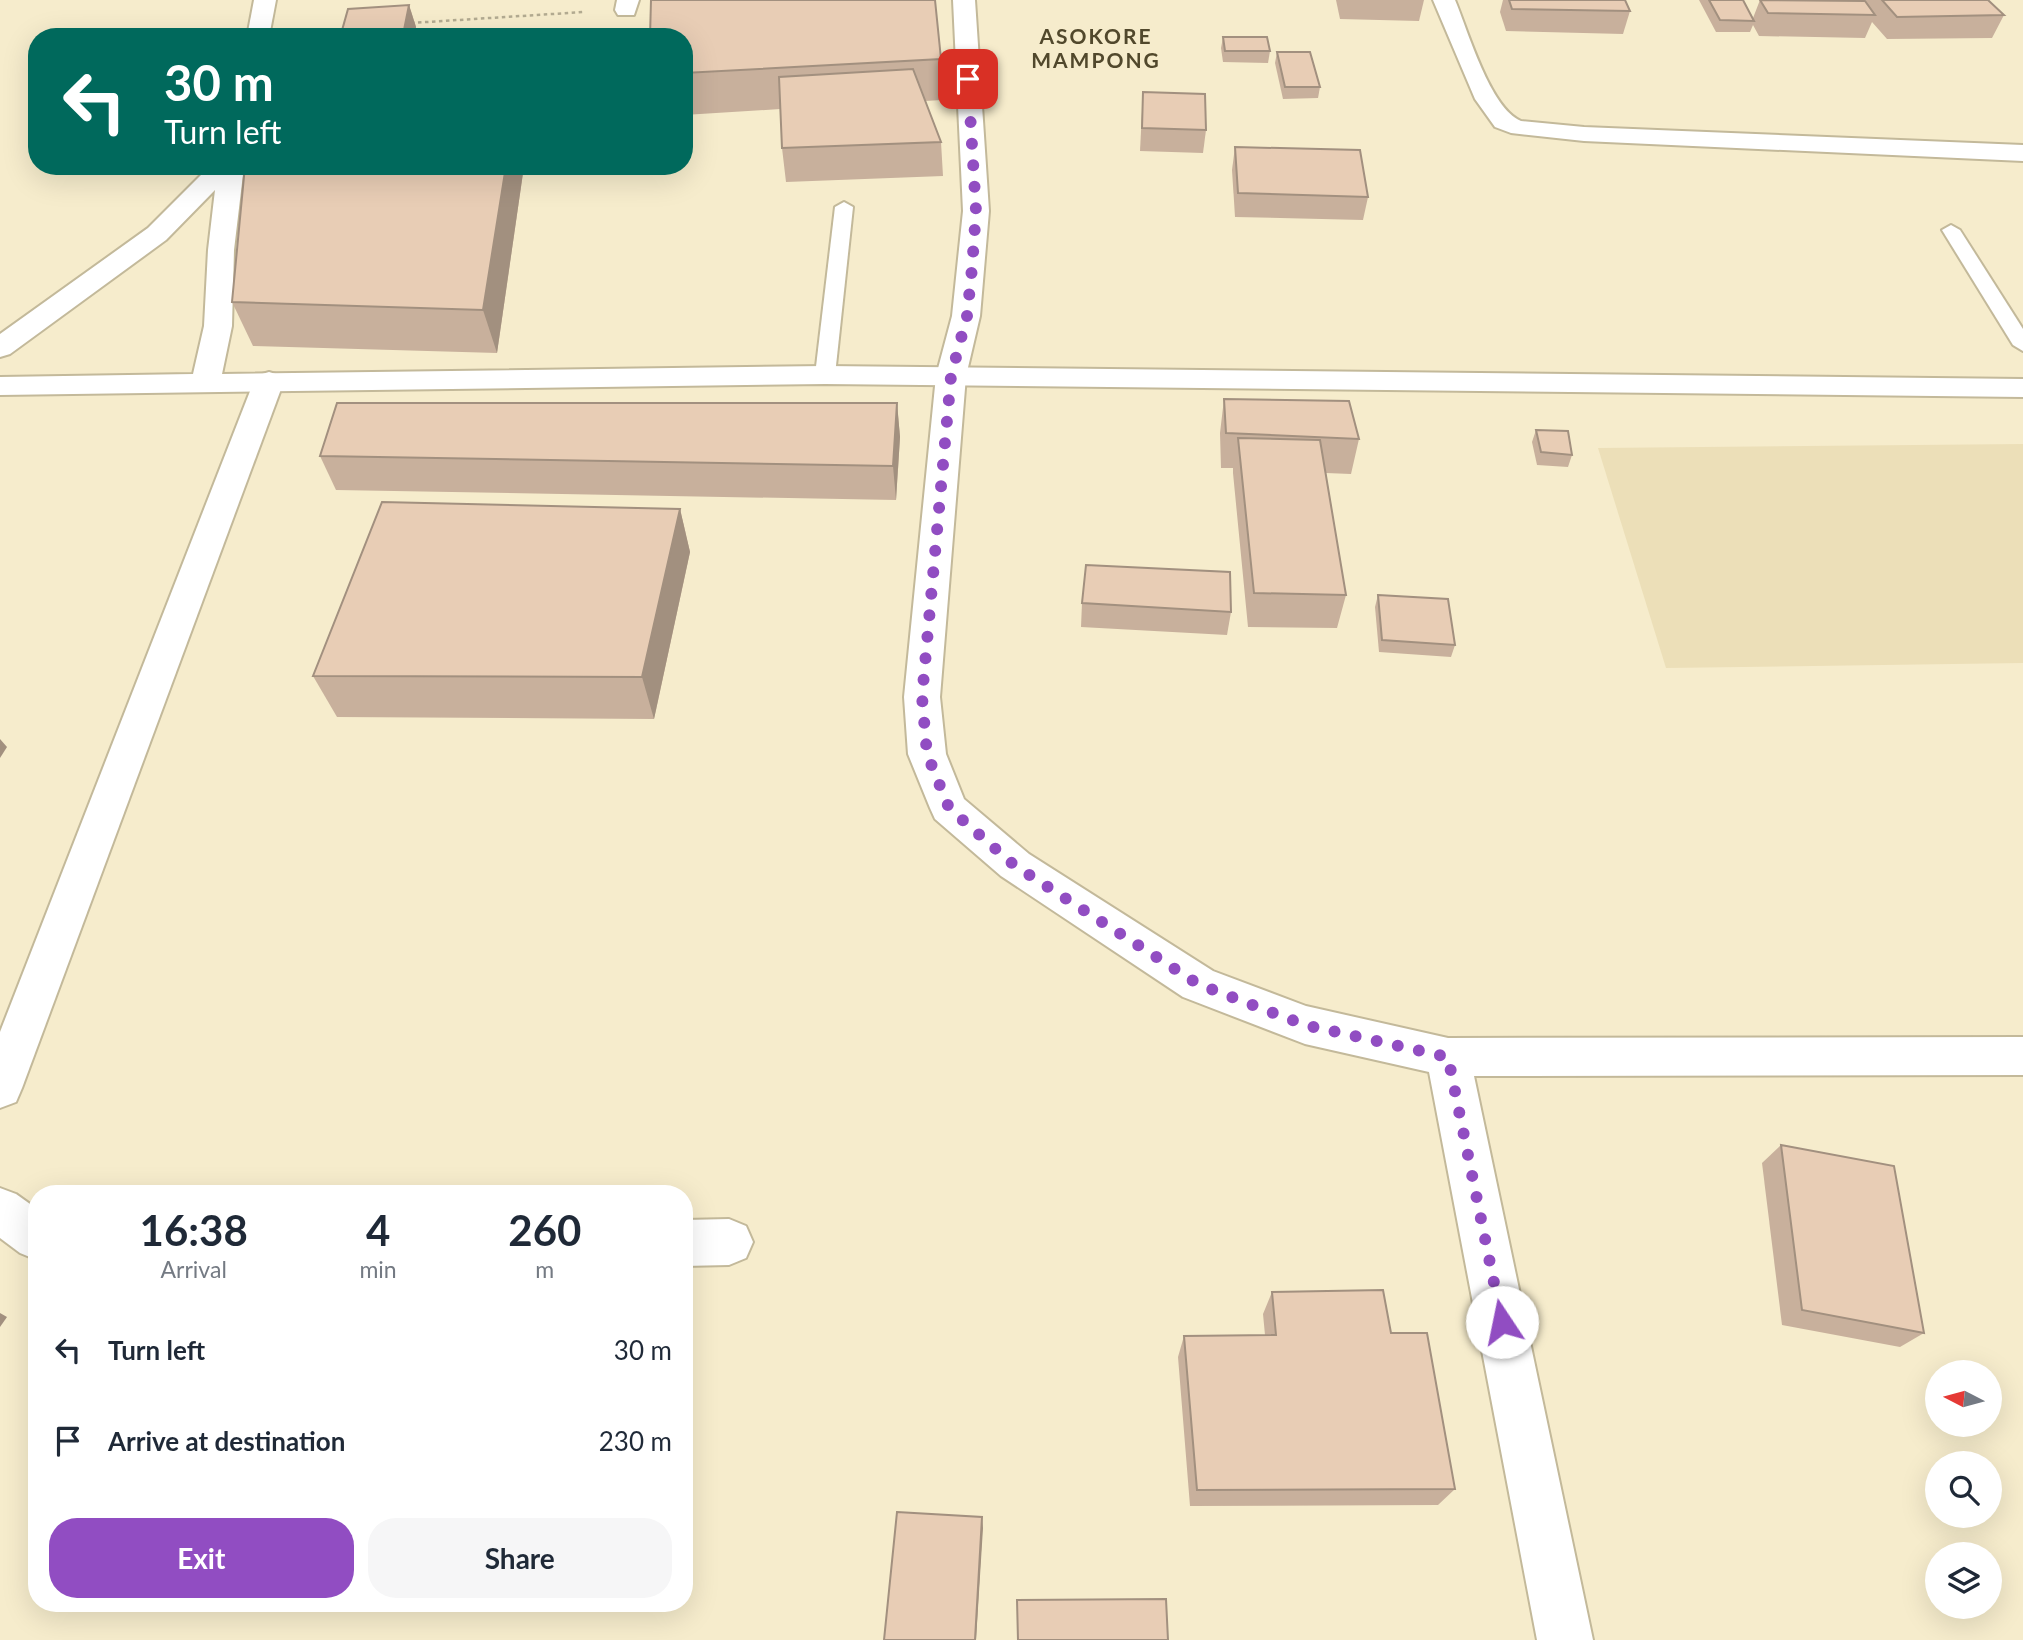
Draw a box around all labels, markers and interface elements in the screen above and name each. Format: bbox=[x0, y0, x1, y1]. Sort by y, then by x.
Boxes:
district label: ASOKORE MAMPONG bbox=[1031, 23, 1161, 72]
pin bbox=[938, 49, 998, 109]
text: 30 m bbox=[164, 53, 274, 111]
icon: left bbox=[49, 56, 140, 147]
icon: arrive bbox=[949, 60, 987, 98]
text: Turn left bbox=[164, 112, 281, 151]
text: 16:38 bbox=[140, 1205, 248, 1255]
text: 4 bbox=[366, 1205, 390, 1255]
text: 260 bbox=[508, 1205, 581, 1255]
text: Arrival bbox=[161, 1255, 227, 1283]
text: min bbox=[359, 1255, 397, 1283]
text: m bbox=[535, 1255, 554, 1283]
position arrow bbox=[1465, 1285, 1539, 1359]
icon: left bbox=[49, 1331, 87, 1369]
text: Turn left bbox=[108, 1334, 205, 1366]
text: 30 m bbox=[614, 1334, 672, 1366]
north arrow bbox=[1925, 1360, 2002, 1437]
map controls bbox=[1925, 1360, 2002, 1619]
icon: arrive bbox=[49, 1422, 87, 1460]
text: Arrive at destination bbox=[108, 1425, 345, 1457]
text: 230 m bbox=[599, 1425, 672, 1457]
button: search bbox=[1925, 1451, 2002, 1528]
button: Exit bbox=[49, 1518, 354, 1598]
button: Share bbox=[368, 1518, 672, 1598]
button: layers bbox=[1925, 1542, 2002, 1619]

